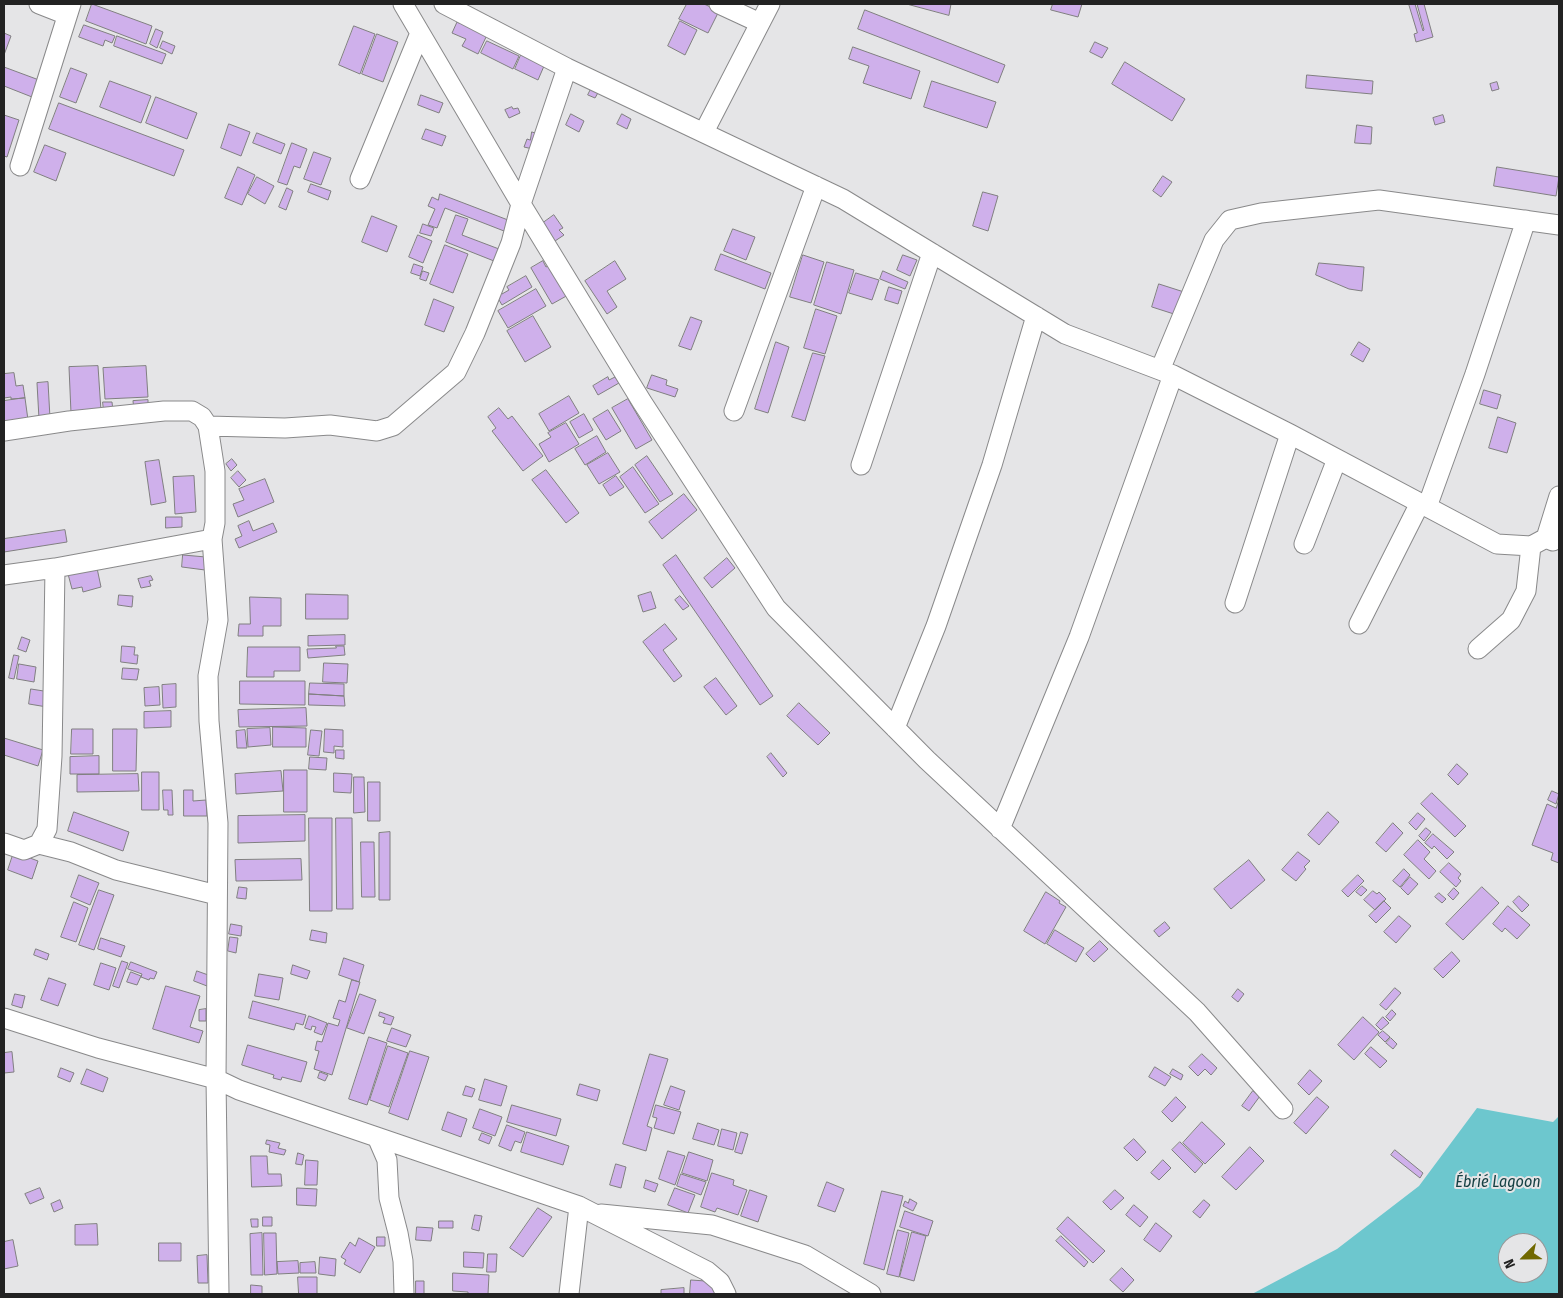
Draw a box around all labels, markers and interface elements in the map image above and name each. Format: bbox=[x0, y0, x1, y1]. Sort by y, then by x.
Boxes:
water label: Ébrié Lagoon bbox=[1455, 1173, 1541, 1193]
north arrow bbox=[1498, 1233, 1548, 1283]
text: N bbox=[1500, 1256, 1519, 1271]

